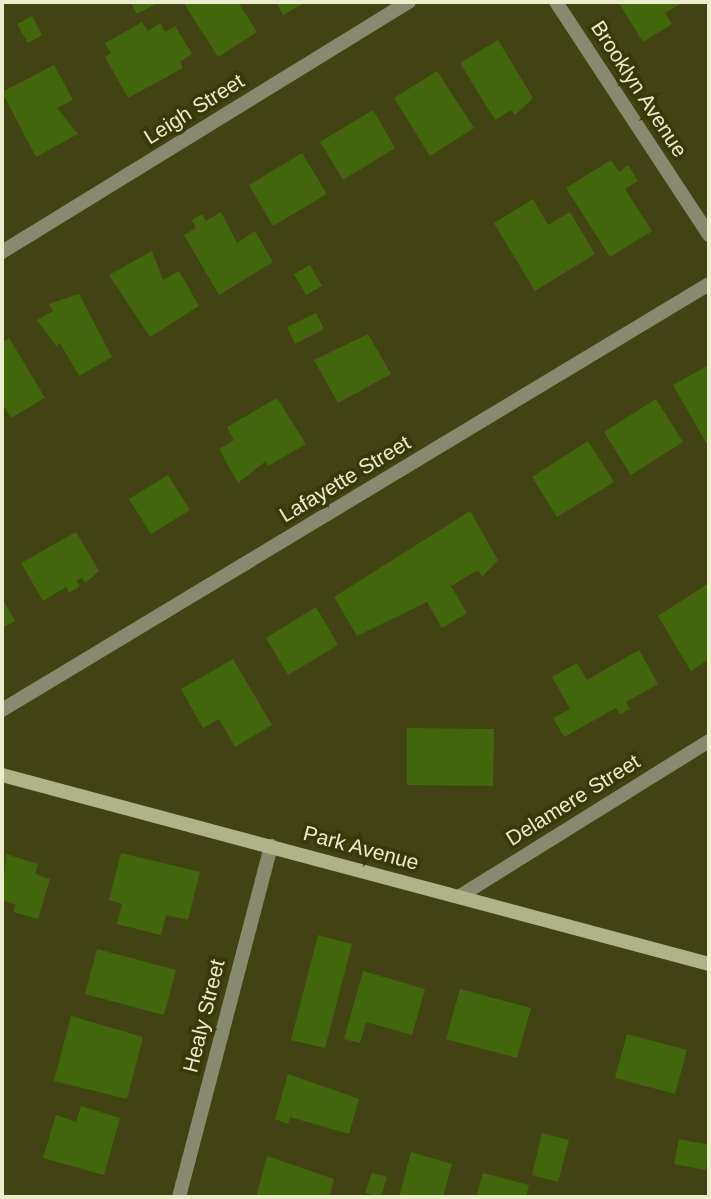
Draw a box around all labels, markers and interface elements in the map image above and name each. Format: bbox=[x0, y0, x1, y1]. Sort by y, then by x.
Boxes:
street label: Brooklyn Avenue bbox=[585, 16, 693, 162]
street label: Leigh Street bbox=[139, 68, 249, 150]
street label: Lafayette Street bbox=[275, 430, 415, 528]
street label: Delamere Street bbox=[501, 749, 645, 851]
street label: Park Avenue bbox=[300, 820, 422, 876]
street label: Healy Street bbox=[178, 957, 230, 1075]

